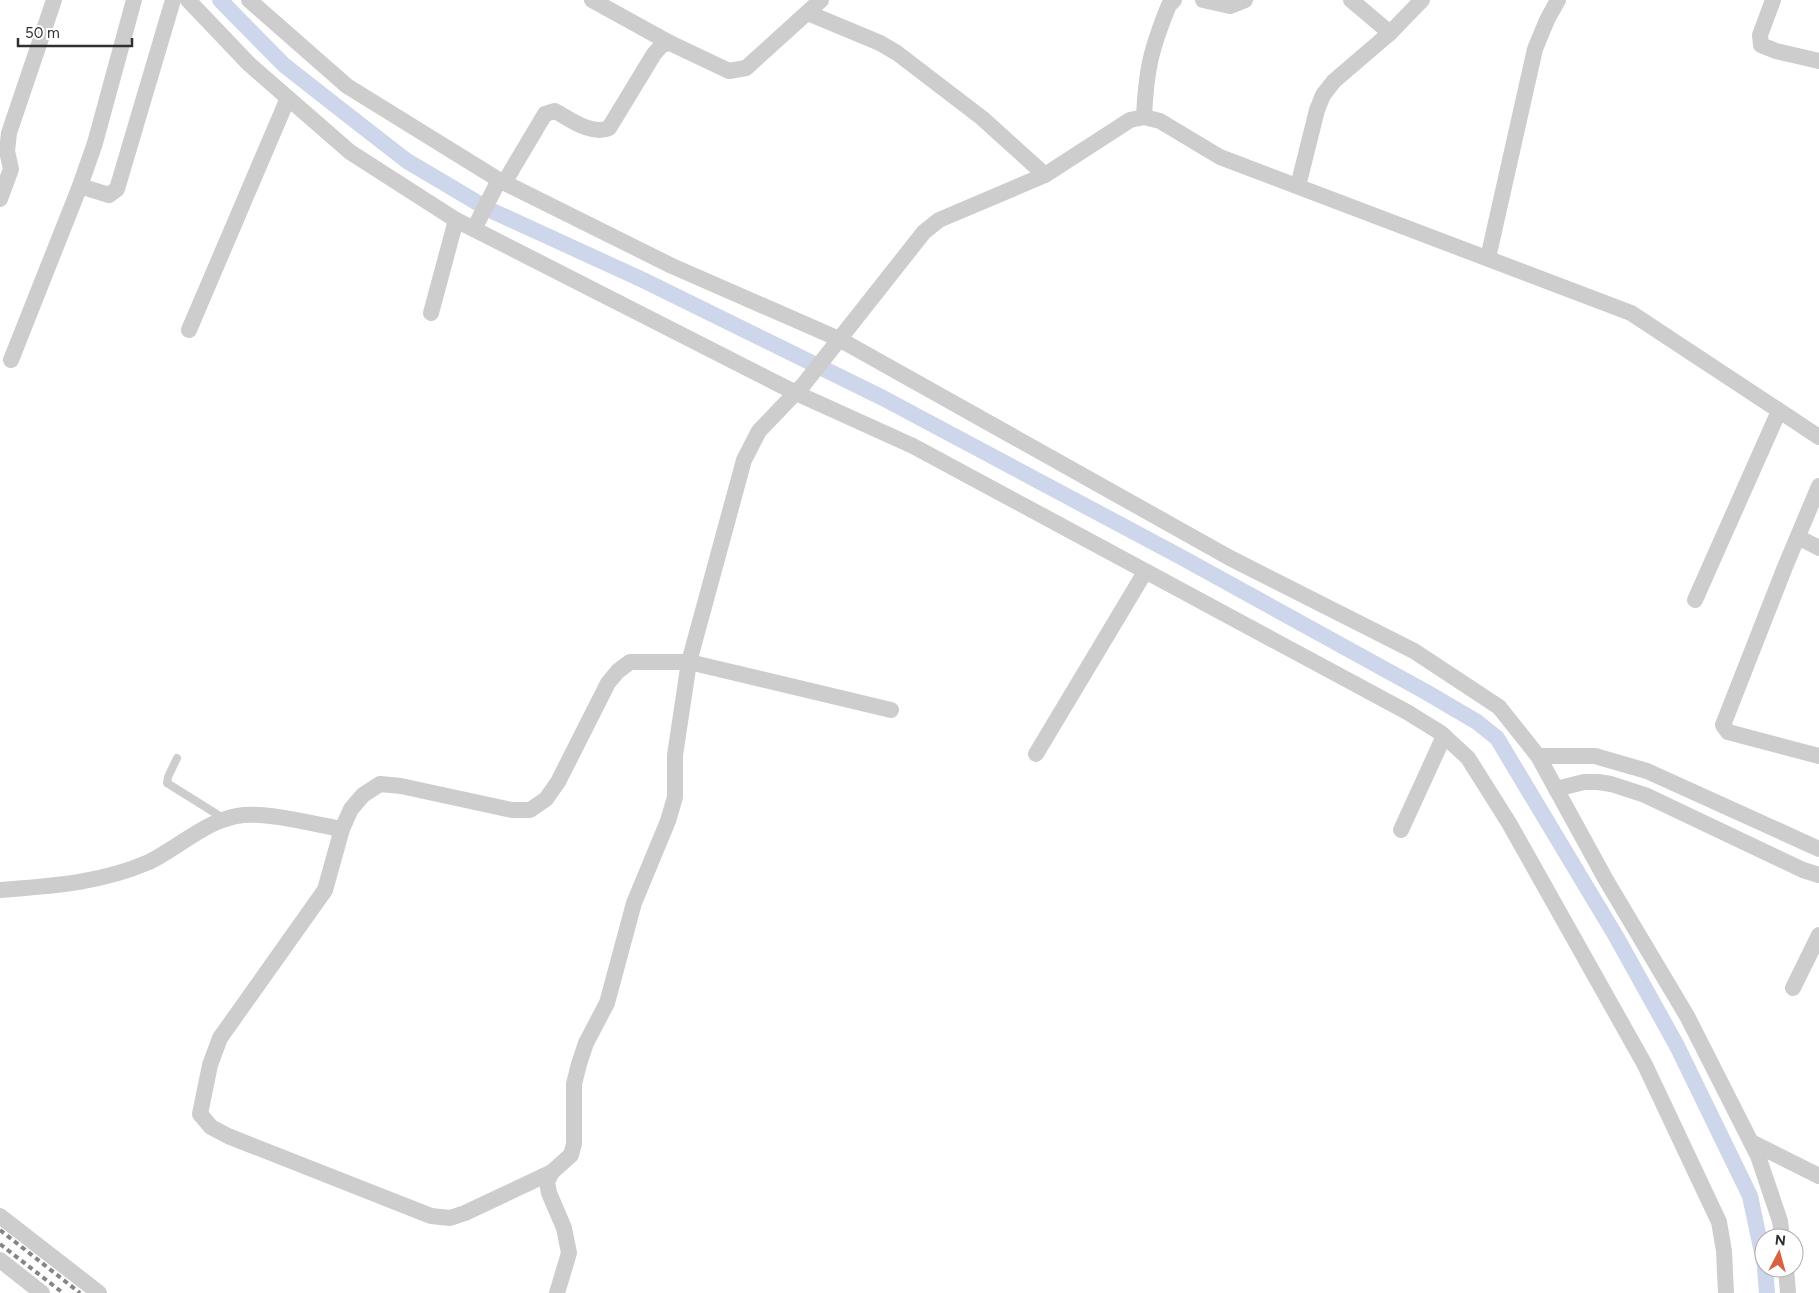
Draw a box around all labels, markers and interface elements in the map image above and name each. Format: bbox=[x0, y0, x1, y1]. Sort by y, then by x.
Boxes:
scale bar bbox=[18, 15, 131, 47]
text: 50 m bbox=[25, 24, 60, 42]
north arrow bbox=[1754, 1228, 1804, 1278]
text: N bbox=[1774, 1232, 1787, 1250]

